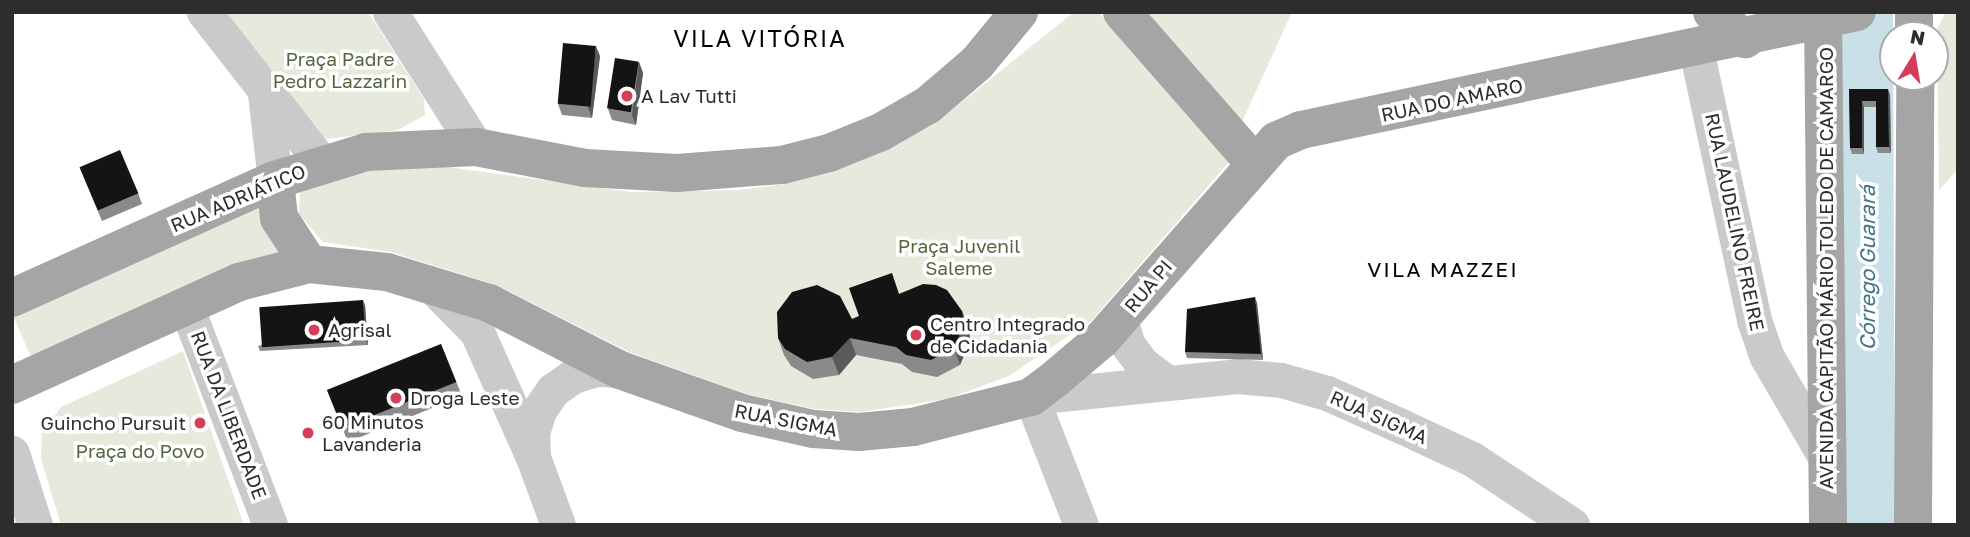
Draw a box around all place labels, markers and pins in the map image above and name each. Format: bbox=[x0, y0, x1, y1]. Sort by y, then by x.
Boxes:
place label: A Lav Tutti bbox=[641, 85, 737, 107]
marker: A Lav Tutti bbox=[619, 88, 635, 104]
place label: Centro Integrado de Cidadania bbox=[930, 313, 1085, 357]
place label: Agrisal bbox=[328, 319, 392, 341]
marker: Agrisal bbox=[306, 322, 322, 338]
marker: Centro Integrado de Cidadania bbox=[908, 327, 924, 343]
place label: Droga Leste bbox=[410, 387, 519, 409]
marker: Droga Leste bbox=[388, 390, 404, 406]
place label: 60 Minutos Lavanderia bbox=[322, 411, 424, 455]
place label: Guincho Pursuit bbox=[41, 412, 186, 434]
marker: Guincho Pursuit bbox=[192, 415, 208, 431]
marker: 60 Minutos Lavanderia bbox=[300, 425, 316, 441]

